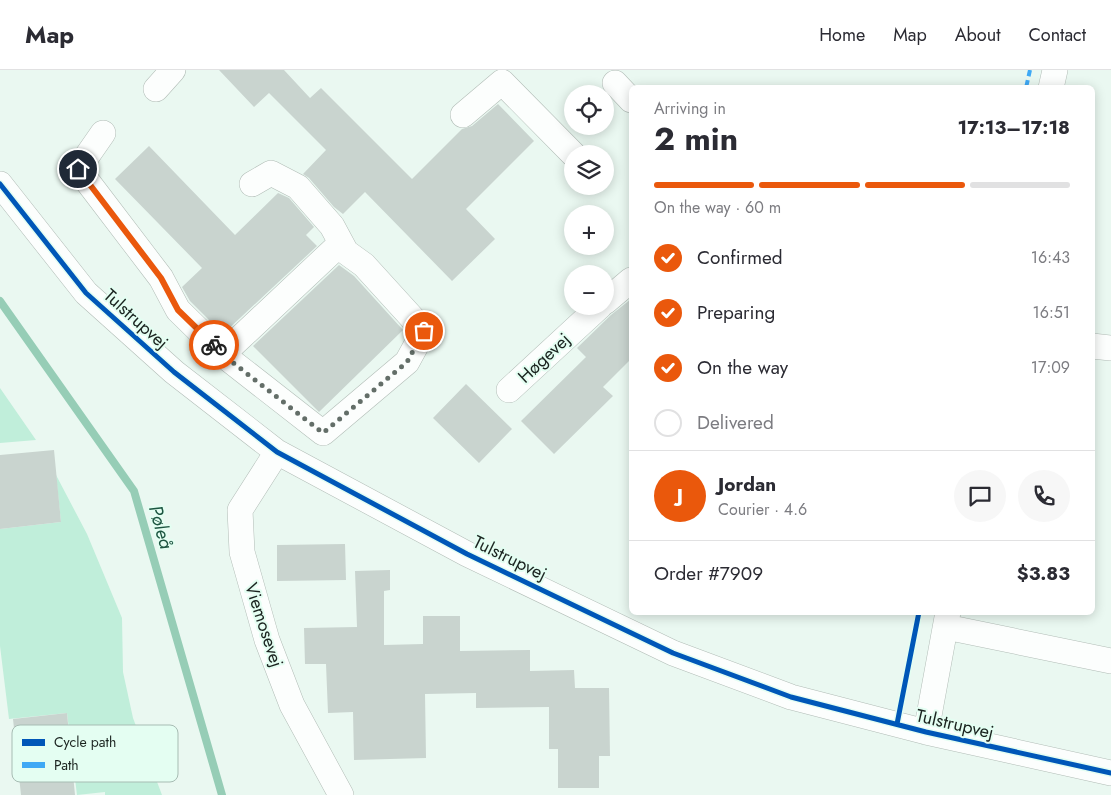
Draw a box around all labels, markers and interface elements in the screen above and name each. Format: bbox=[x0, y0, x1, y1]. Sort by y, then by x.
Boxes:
text: Map bbox=[25, 17, 74, 52]
text: Home bbox=[819, 22, 865, 48]
text: Map bbox=[893, 22, 927, 48]
text: About bbox=[955, 22, 1000, 48]
text: Contact bbox=[1028, 22, 1086, 48]
map controls bbox=[564, 85, 614, 315]
button: locate bbox=[564, 85, 614, 135]
text: Arriving in bbox=[654, 97, 726, 120]
text: 17:13–17:18 bbox=[958, 114, 1070, 141]
text: 2 min bbox=[654, 116, 738, 162]
button: layers bbox=[564, 145, 614, 195]
pin bbox=[57, 148, 99, 190]
icon: home bbox=[64, 155, 92, 183]
text: On the way · 60 m bbox=[654, 196, 781, 219]
button: + bbox=[564, 205, 614, 255]
icon: check bbox=[654, 244, 682, 272]
text: Confirmed bbox=[697, 244, 783, 271]
text: 16:43 bbox=[1031, 246, 1070, 269]
button: − bbox=[564, 265, 614, 315]
street label: Tulstrupvej bbox=[98, 283, 174, 355]
icon: check bbox=[654, 299, 682, 327]
text: Preparing bbox=[697, 299, 775, 326]
text: 16:51 bbox=[1033, 301, 1070, 324]
pin bbox=[403, 310, 445, 352]
icon: bag bbox=[410, 317, 438, 345]
courier bbox=[189, 320, 239, 370]
street label: Høgevej bbox=[512, 327, 576, 389]
icon: bike bbox=[200, 331, 228, 359]
icon: check bbox=[654, 354, 682, 382]
text: On the way bbox=[697, 354, 788, 381]
text: 17:09 bbox=[1031, 356, 1070, 379]
text: Delivered bbox=[697, 409, 774, 436]
button: chat bbox=[954, 470, 1006, 522]
button: phone bbox=[1018, 470, 1070, 522]
text: Jordan bbox=[718, 471, 776, 498]
text: J bbox=[677, 482, 683, 509]
text: Courier · 4.6 bbox=[718, 498, 807, 521]
water label: Pøleå bbox=[142, 502, 180, 553]
street label: Tulstrupvej bbox=[469, 529, 551, 587]
text: Order #7909 bbox=[654, 560, 763, 587]
text: $3.83 bbox=[1017, 560, 1070, 587]
street label: Viemosevej bbox=[238, 579, 290, 671]
street label: Tulstrupvej bbox=[914, 702, 996, 746]
legend bbox=[12, 725, 178, 782]
text: Cycle path bbox=[54, 732, 116, 752]
text: Path bbox=[54, 755, 79, 775]

